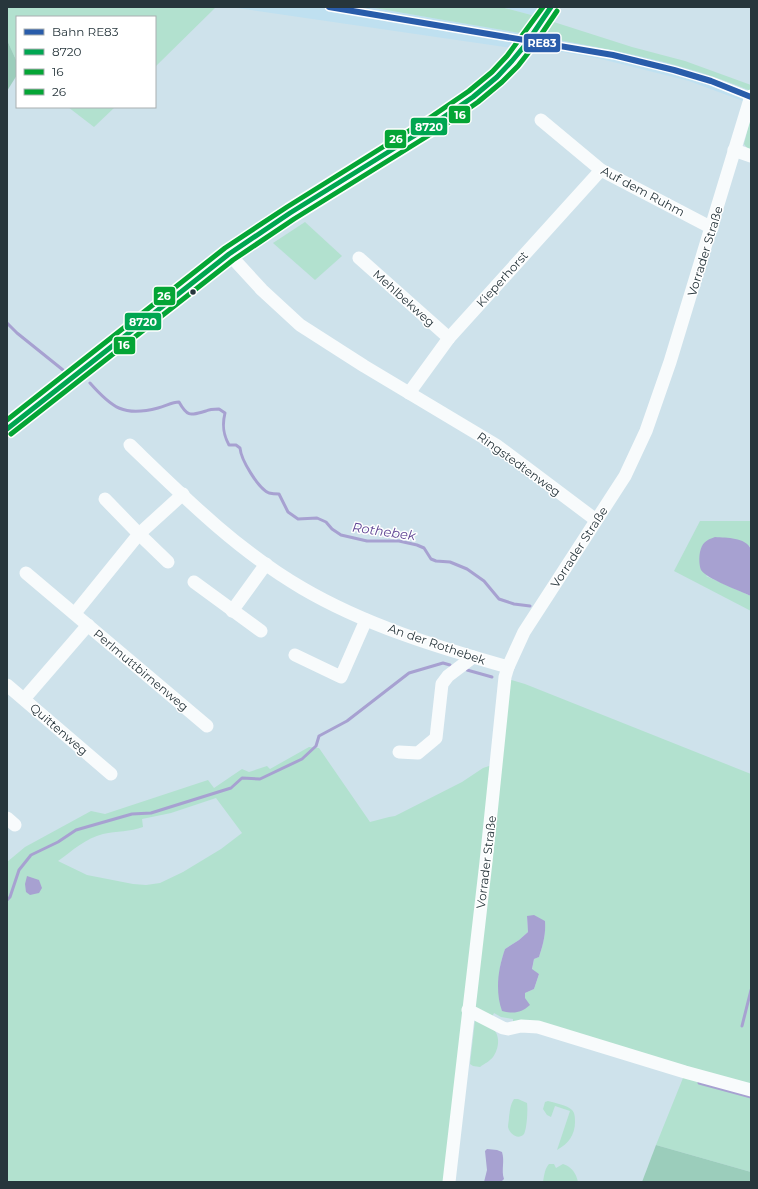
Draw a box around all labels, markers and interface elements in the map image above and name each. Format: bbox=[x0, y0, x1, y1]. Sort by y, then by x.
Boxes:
legend bbox=[16, 16, 156, 108]
text: Bahn RE83 bbox=[52, 24, 119, 39]
line badge: RE83 bbox=[523, 33, 561, 53]
text: RE83 bbox=[527, 36, 557, 50]
text: 8720 bbox=[52, 44, 82, 59]
text: 16 bbox=[52, 64, 64, 79]
text: 26 bbox=[52, 84, 66, 99]
line badge: 16 bbox=[448, 105, 471, 124]
text: 16 bbox=[454, 108, 466, 122]
line badge: 8720 bbox=[410, 117, 448, 136]
text: 8720 bbox=[415, 120, 444, 134]
line badge: 26 bbox=[384, 129, 407, 149]
text: 26 bbox=[389, 132, 403, 146]
street label: Auf dem Ruhm bbox=[599, 163, 687, 219]
street label: Vorrader Straße bbox=[684, 204, 726, 298]
street label: Kieperhorst bbox=[473, 248, 531, 310]
street label: Mehlbekweg bbox=[370, 266, 438, 330]
line badge: 26 bbox=[153, 286, 176, 306]
unlabelled marker bbox=[188, 287, 198, 297]
text: 26 bbox=[157, 289, 171, 303]
line badge: 8720 bbox=[124, 312, 162, 331]
text: 8720 bbox=[129, 315, 158, 329]
line badge: 16 bbox=[113, 336, 136, 355]
text: 16 bbox=[118, 338, 130, 352]
street label: Ringstedtenweg bbox=[474, 429, 564, 499]
street label: Vorrader Straße bbox=[547, 504, 611, 590]
water label: Rothebek bbox=[351, 519, 418, 544]
street label: An der Rothebek bbox=[386, 620, 489, 668]
street label: Perlmuttbirnenweg bbox=[90, 626, 192, 714]
street label: Quittenweg bbox=[27, 700, 91, 758]
street label: Vorrader Straße bbox=[473, 815, 499, 909]

